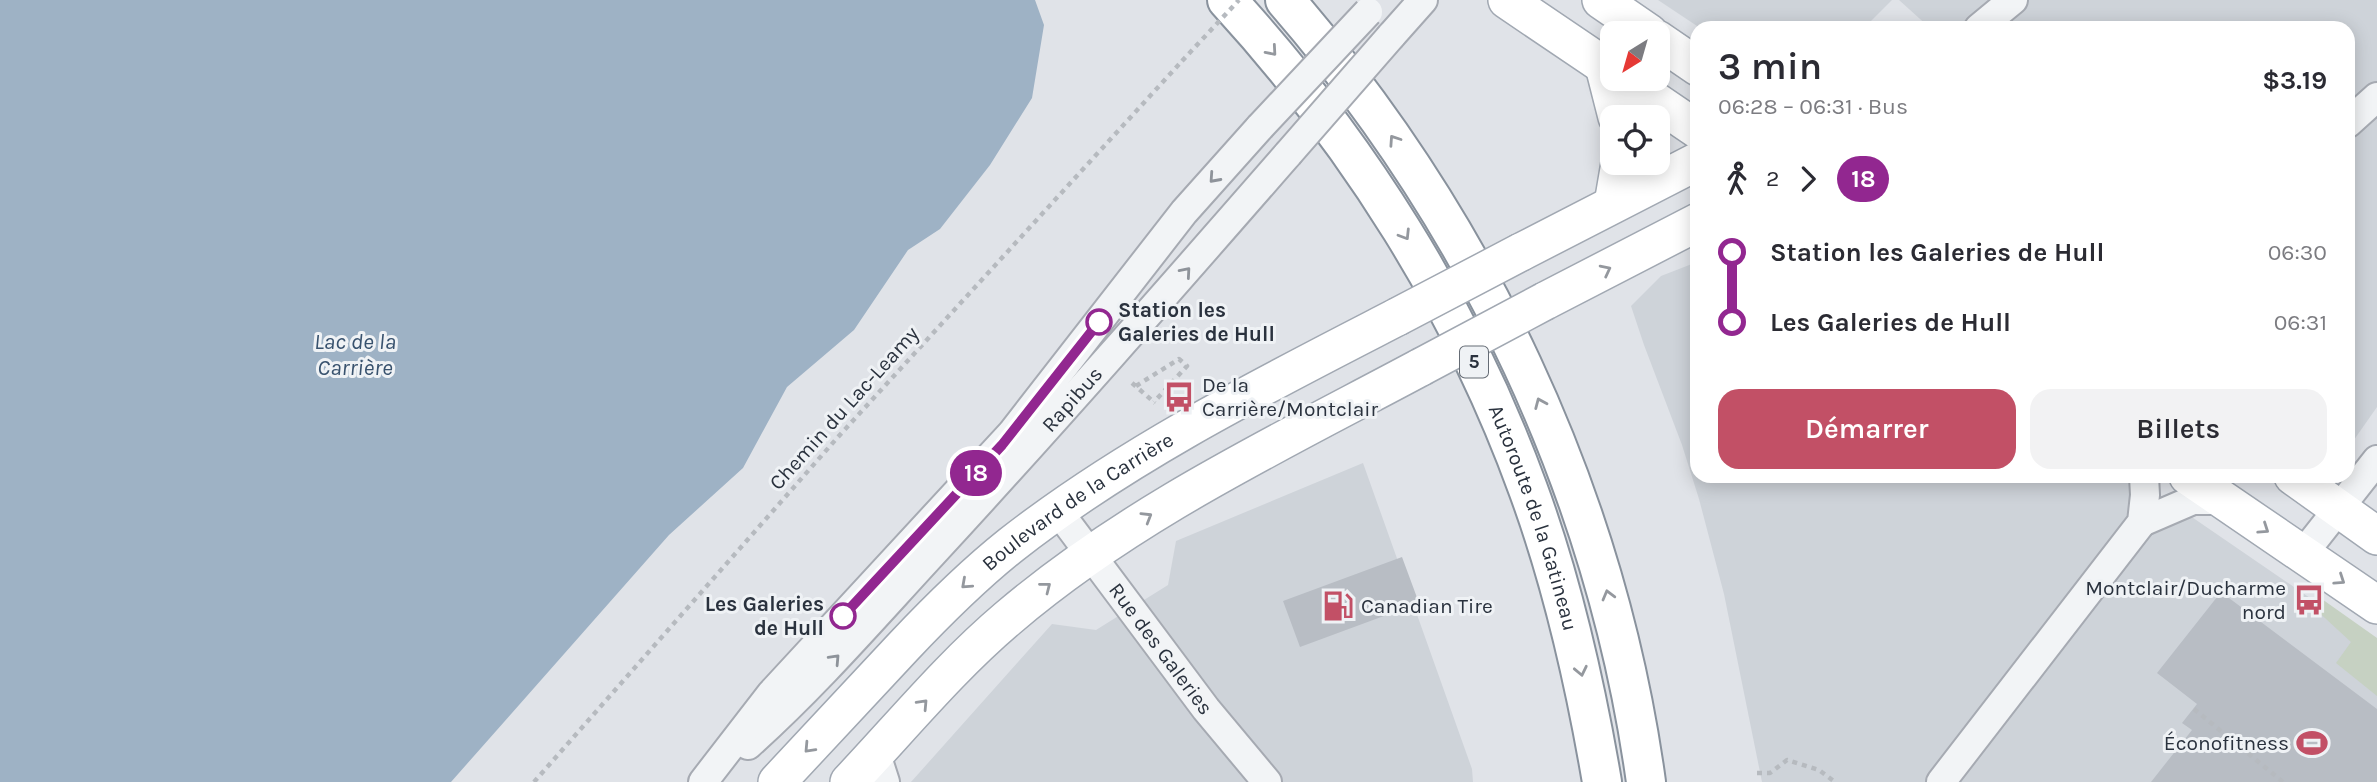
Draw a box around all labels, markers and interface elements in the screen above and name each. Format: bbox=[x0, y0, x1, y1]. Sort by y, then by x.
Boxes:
north arrow bbox=[1600, 21, 1670, 91]
map controls bbox=[1600, 21, 1670, 175]
one-way arrow bbox=[1264, 43, 1276, 56]
text: 3 min bbox=[1718, 44, 1822, 89]
text: $3.19 bbox=[2262, 65, 2327, 96]
text: 06:28 – 06:31 · Bus bbox=[1718, 93, 1908, 120]
button: locate bbox=[1600, 105, 1670, 175]
one-way arrow bbox=[1390, 135, 1402, 148]
icon: walk bbox=[1718, 160, 1756, 198]
icon: forward bbox=[1789, 160, 1827, 198]
text: 2 bbox=[1766, 165, 1779, 192]
text: 18 bbox=[1851, 165, 1875, 193]
one-way arrow bbox=[1210, 170, 1222, 183]
one-way arrow bbox=[1396, 228, 1409, 241]
text: Station les Galeries de Hull bbox=[1770, 237, 2104, 268]
text: 06:30 bbox=[2268, 239, 2327, 266]
one-way arrow bbox=[1599, 264, 1611, 278]
one-way arrow bbox=[1178, 267, 1190, 280]
place label: Station les Galeries de Hull bbox=[1118, 298, 1275, 346]
text: Les Galeries de Hull bbox=[1770, 307, 2011, 338]
marker: Station les Galeries de Hull bbox=[1086, 309, 1112, 335]
text: 06:31 bbox=[2274, 309, 2327, 336]
street label: Chemin du Lac-Leamy bbox=[764, 321, 924, 494]
water label: Lac de la Carrière bbox=[314, 328, 396, 381]
road number: 5 bbox=[1460, 346, 1488, 378]
street label: Rapibus bbox=[1037, 362, 1107, 437]
place label: De la Carrière/Montclair bbox=[1202, 373, 1378, 421]
bus stop icon: De la Carrière/Montclair bbox=[1162, 380, 1196, 414]
button: Démarrer bbox=[1718, 389, 2016, 469]
button: Billets bbox=[2030, 389, 2327, 469]
one-way arrow bbox=[1534, 398, 1548, 410]
street label: Autoroute de la Gatineau bbox=[1484, 401, 1583, 633]
street label: Boulevard de la Carrière bbox=[977, 427, 1177, 576]
line badge: 18 bbox=[944, 450, 1007, 496]
text: 18 bbox=[964, 459, 988, 487]
one-way arrow bbox=[1140, 512, 1153, 525]
one-way arrow bbox=[2256, 521, 2269, 533]
one-way arrow bbox=[2332, 572, 2345, 585]
one-way arrow bbox=[961, 576, 974, 588]
place label: Montclair/Ducharme nord bbox=[2085, 576, 2286, 624]
street label: Rue des Galeries bbox=[1104, 578, 1218, 719]
one-way arrow bbox=[1038, 583, 1051, 595]
bus stop icon: Montclair/Ducharme nord bbox=[2292, 583, 2326, 617]
fuel station icon: Canadian Tire bbox=[1321, 589, 1355, 623]
one-way arrow bbox=[1601, 589, 1616, 601]
place label: Les Galeries de Hull bbox=[705, 592, 824, 640]
place label: Canadian Tire bbox=[1361, 594, 1493, 618]
marker: Les Galeries de Hull bbox=[830, 603, 856, 629]
one-way arrow bbox=[826, 654, 839, 667]
one-way arrow bbox=[1573, 665, 1587, 677]
one-way arrow bbox=[914, 699, 927, 712]
sports icon: Éconofitness bbox=[2295, 726, 2329, 760]
place label: Éconofitness bbox=[2164, 731, 2289, 755]
one-way arrow bbox=[804, 740, 817, 753]

